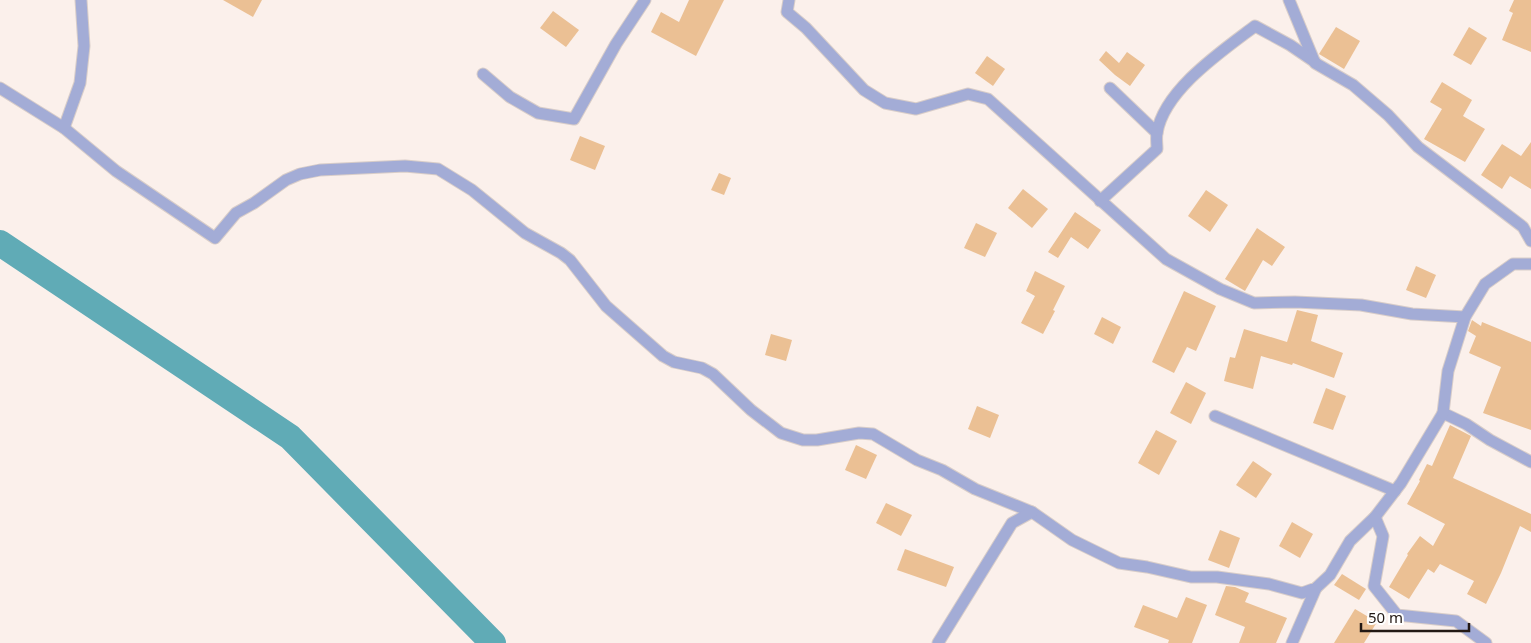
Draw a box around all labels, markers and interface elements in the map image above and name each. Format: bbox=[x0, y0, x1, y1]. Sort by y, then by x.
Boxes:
scale bar bbox=[1361, 600, 1468, 632]
text: 50 m bbox=[1368, 607, 1403, 627]

